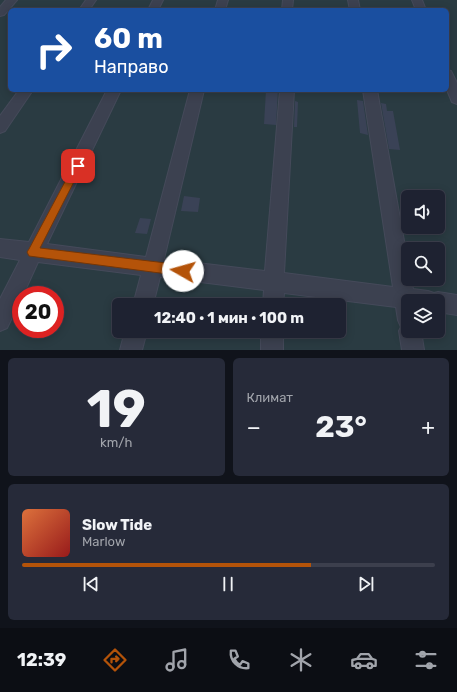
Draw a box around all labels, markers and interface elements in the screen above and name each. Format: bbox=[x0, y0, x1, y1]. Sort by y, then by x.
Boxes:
text: 60 m bbox=[94, 22, 163, 55]
icon: right bbox=[28, 24, 80, 76]
text: Направо bbox=[94, 56, 169, 78]
pin bbox=[61, 149, 95, 183]
icon: arrive bbox=[67, 155, 89, 177]
map controls bbox=[401, 190, 445, 338]
button: sound bbox=[401, 190, 445, 234]
button: search bbox=[401, 242, 445, 286]
position arrow bbox=[162, 250, 204, 292]
speed limit sign: 20 bbox=[12, 286, 64, 338]
button: layers bbox=[401, 294, 445, 338]
text: 12:40 · 1 мин · 100 m bbox=[154, 309, 304, 327]
text: 19 bbox=[87, 378, 146, 440]
text: Климат bbox=[247, 390, 293, 405]
text: 23° bbox=[315, 409, 367, 445]
text: − bbox=[247, 414, 261, 441]
text: + bbox=[421, 414, 435, 441]
text: km/h bbox=[100, 435, 132, 450]
text: Slow Tide bbox=[82, 516, 152, 534]
text: Marlow bbox=[82, 534, 125, 549]
icon: previous bbox=[80, 573, 102, 595]
icon: pause bbox=[217, 573, 239, 595]
icon: next bbox=[355, 573, 377, 595]
icon: directions bbox=[101, 646, 129, 674]
icon: music bbox=[163, 646, 191, 674]
icon: phone bbox=[225, 646, 253, 674]
icon: climate bbox=[287, 646, 315, 674]
icon: car bbox=[350, 646, 378, 674]
icon: filters bbox=[412, 646, 440, 674]
text: 12:39 bbox=[17, 649, 66, 671]

